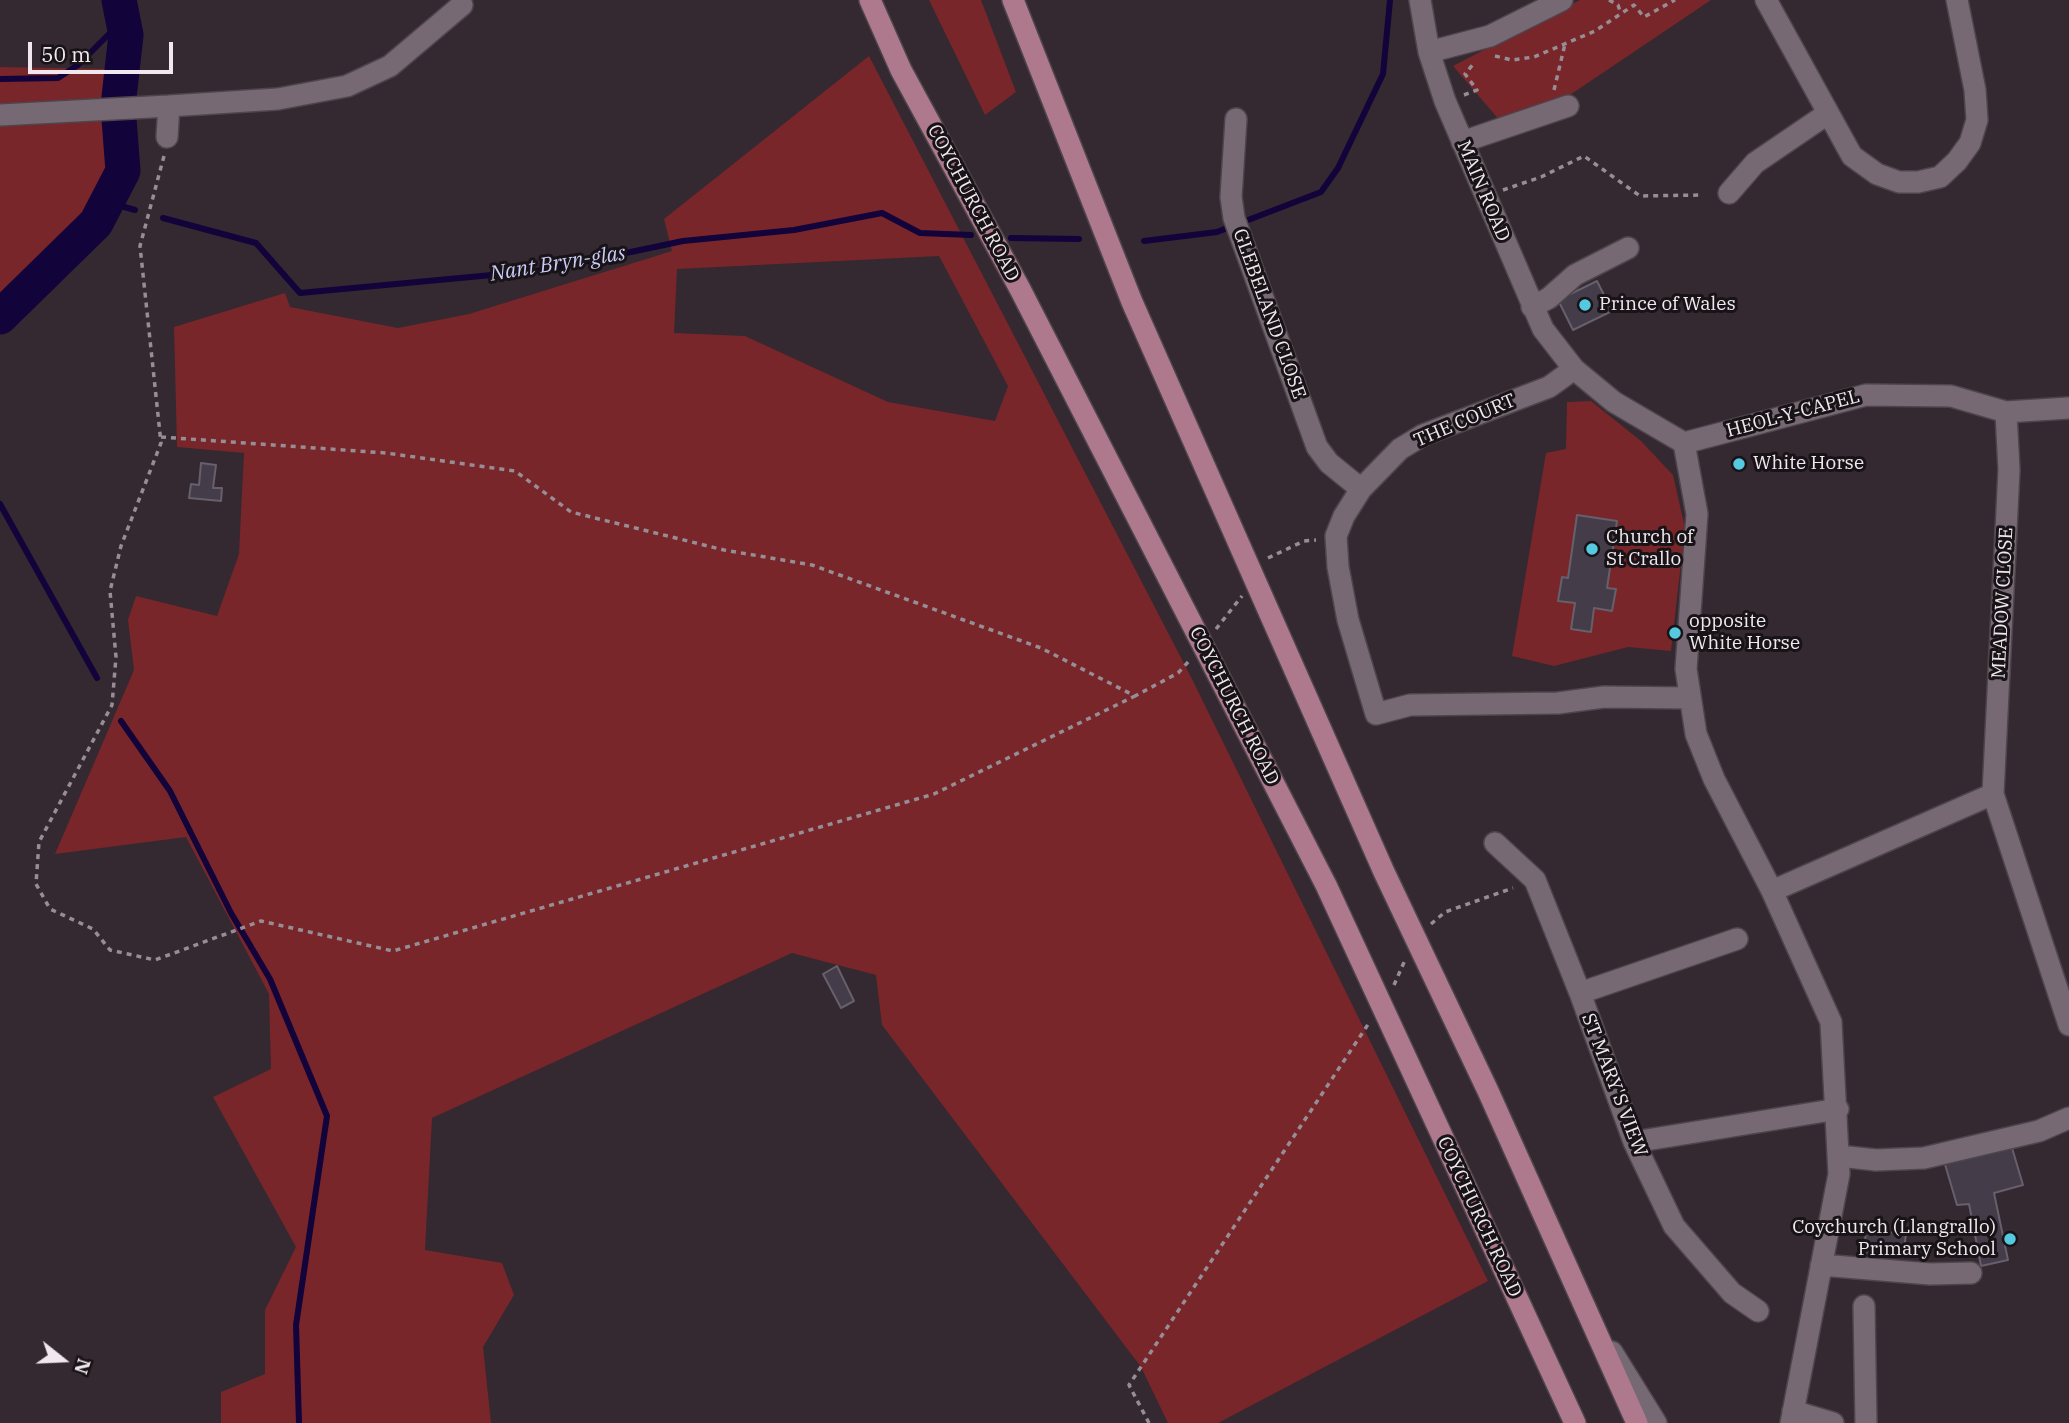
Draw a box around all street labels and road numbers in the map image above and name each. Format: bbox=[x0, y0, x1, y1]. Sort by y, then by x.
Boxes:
street label: COYCHURCH ROAD bbox=[922, 121, 1024, 285]
street label: MAIN ROAD bbox=[1452, 137, 1514, 245]
street label: GLEBELAND CLOSE bbox=[1228, 226, 1310, 402]
street label: HEOL-Y-CAPEL bbox=[1724, 385, 1862, 443]
street label: THE COURT bbox=[1411, 389, 1519, 453]
street label: MEADOW CLOSE bbox=[1988, 527, 2018, 679]
street label: COYCHURCH ROAD bbox=[1184, 623, 1284, 789]
street label: ST MARY'S VIEW bbox=[1576, 1010, 1652, 1160]
street label: COYCHURCH ROAD bbox=[1432, 1133, 1526, 1301]

